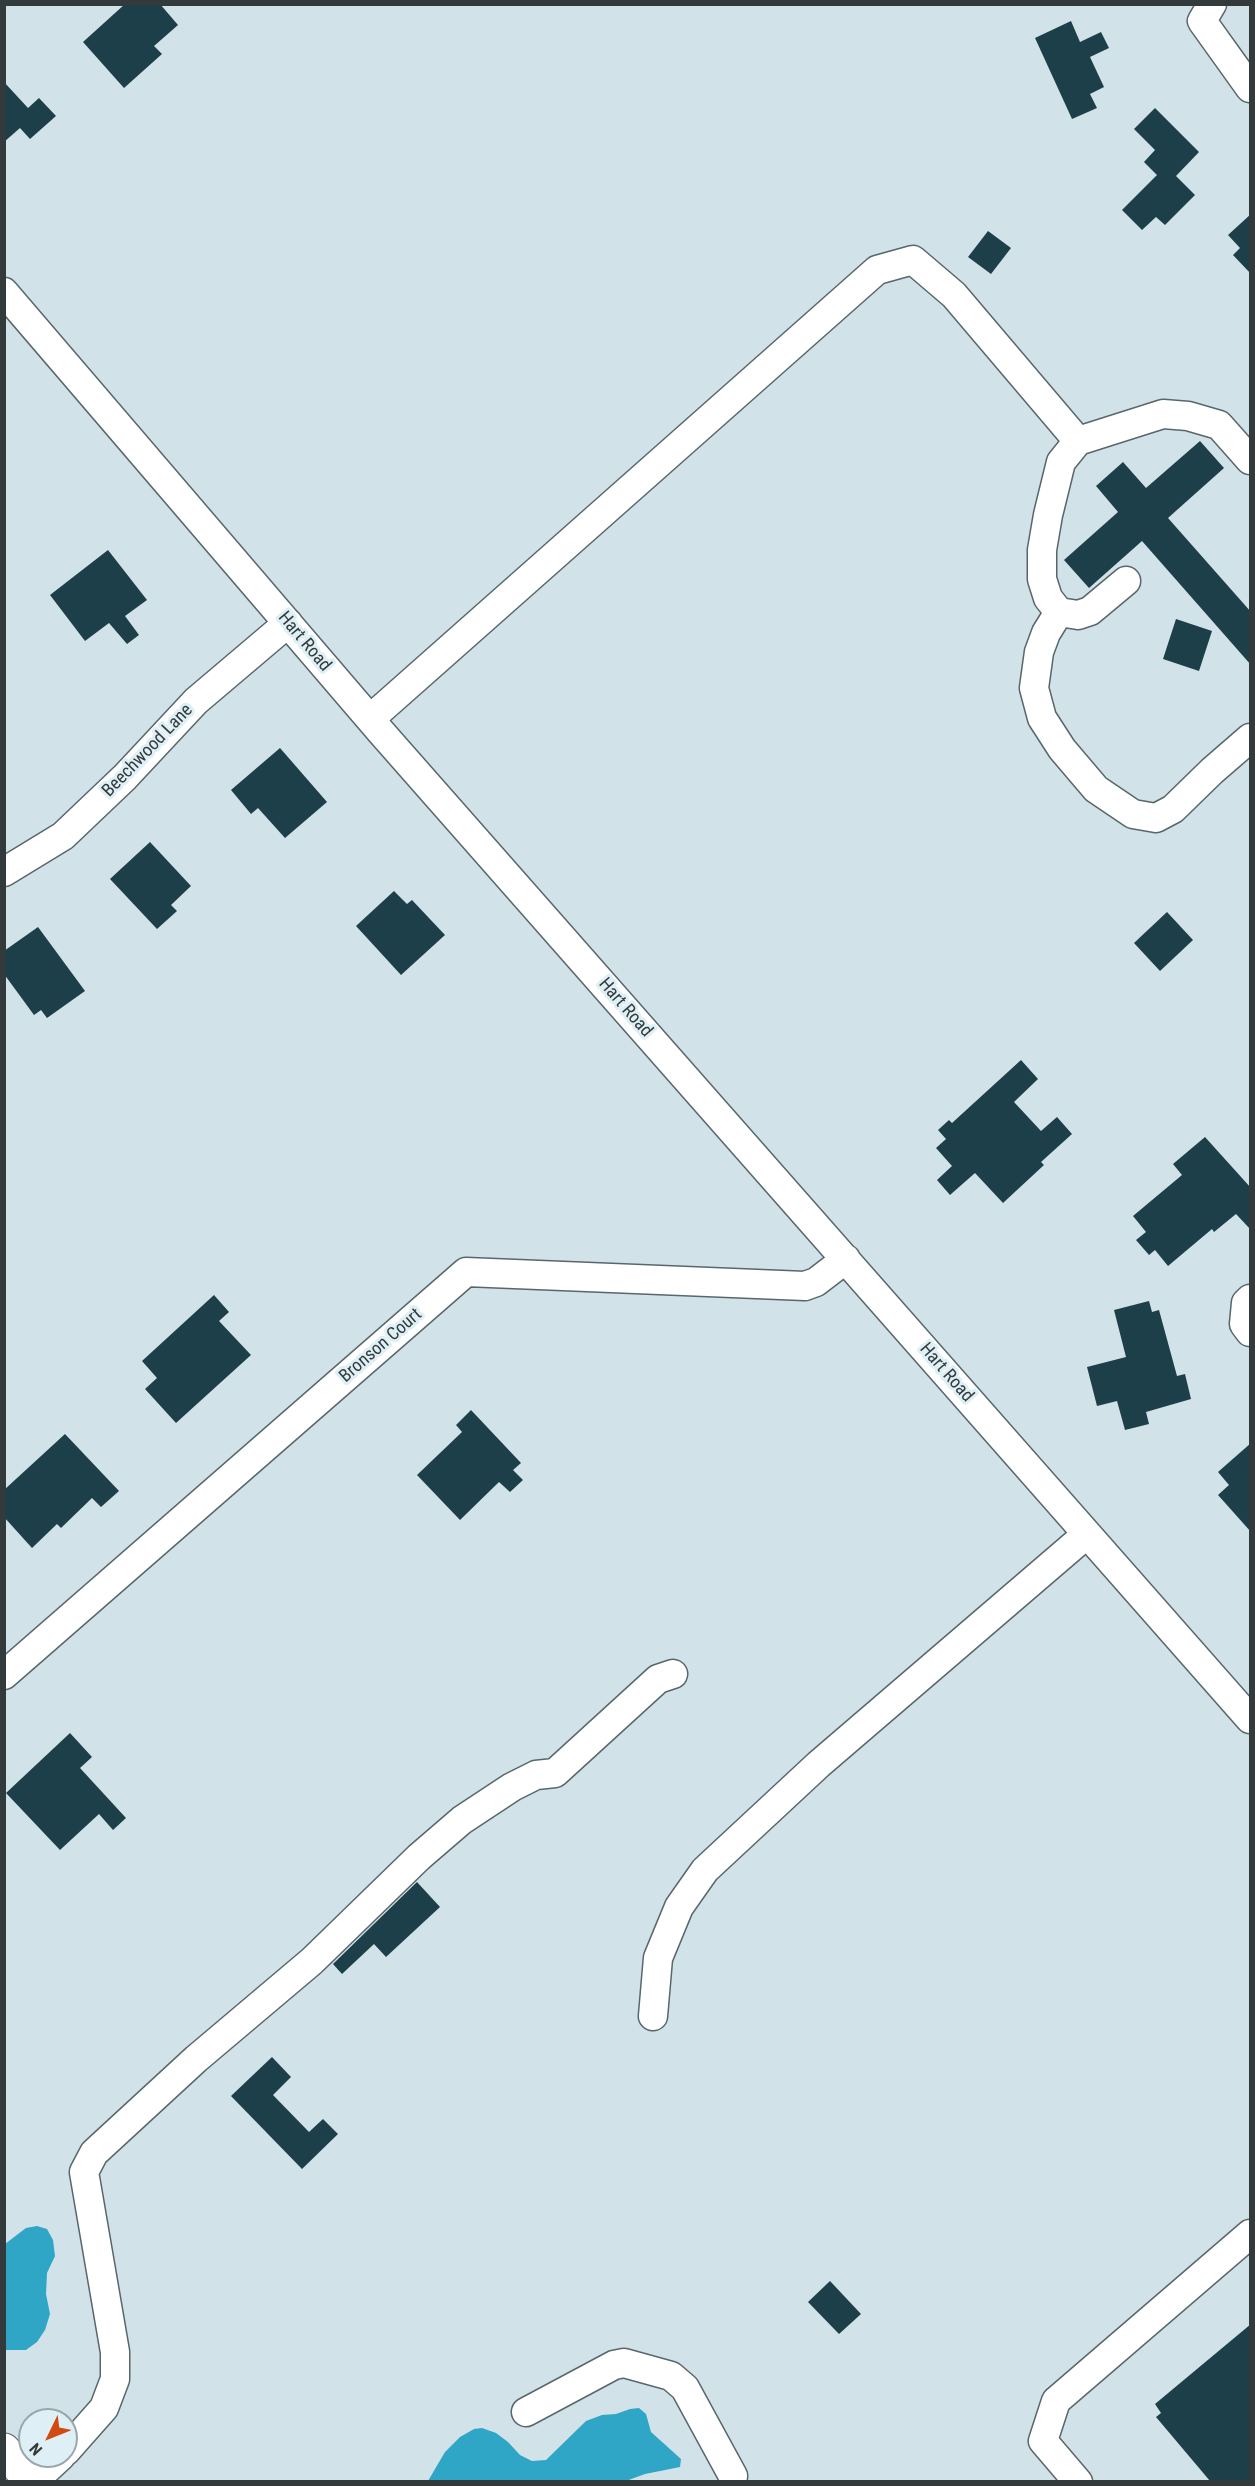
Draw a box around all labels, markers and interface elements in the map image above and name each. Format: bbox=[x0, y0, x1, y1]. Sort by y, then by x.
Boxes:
street label: Hart Road bbox=[273, 608, 335, 676]
street label: Beechwood Lane bbox=[98, 700, 198, 802]
street label: Hart Road bbox=[593, 974, 657, 1042]
street label: Bronson Court bbox=[335, 1304, 427, 1388]
street label: Hart Road bbox=[914, 1339, 978, 1407]
north arrow bbox=[18, 2408, 78, 2468]
text: N bbox=[26, 2439, 46, 2459]

